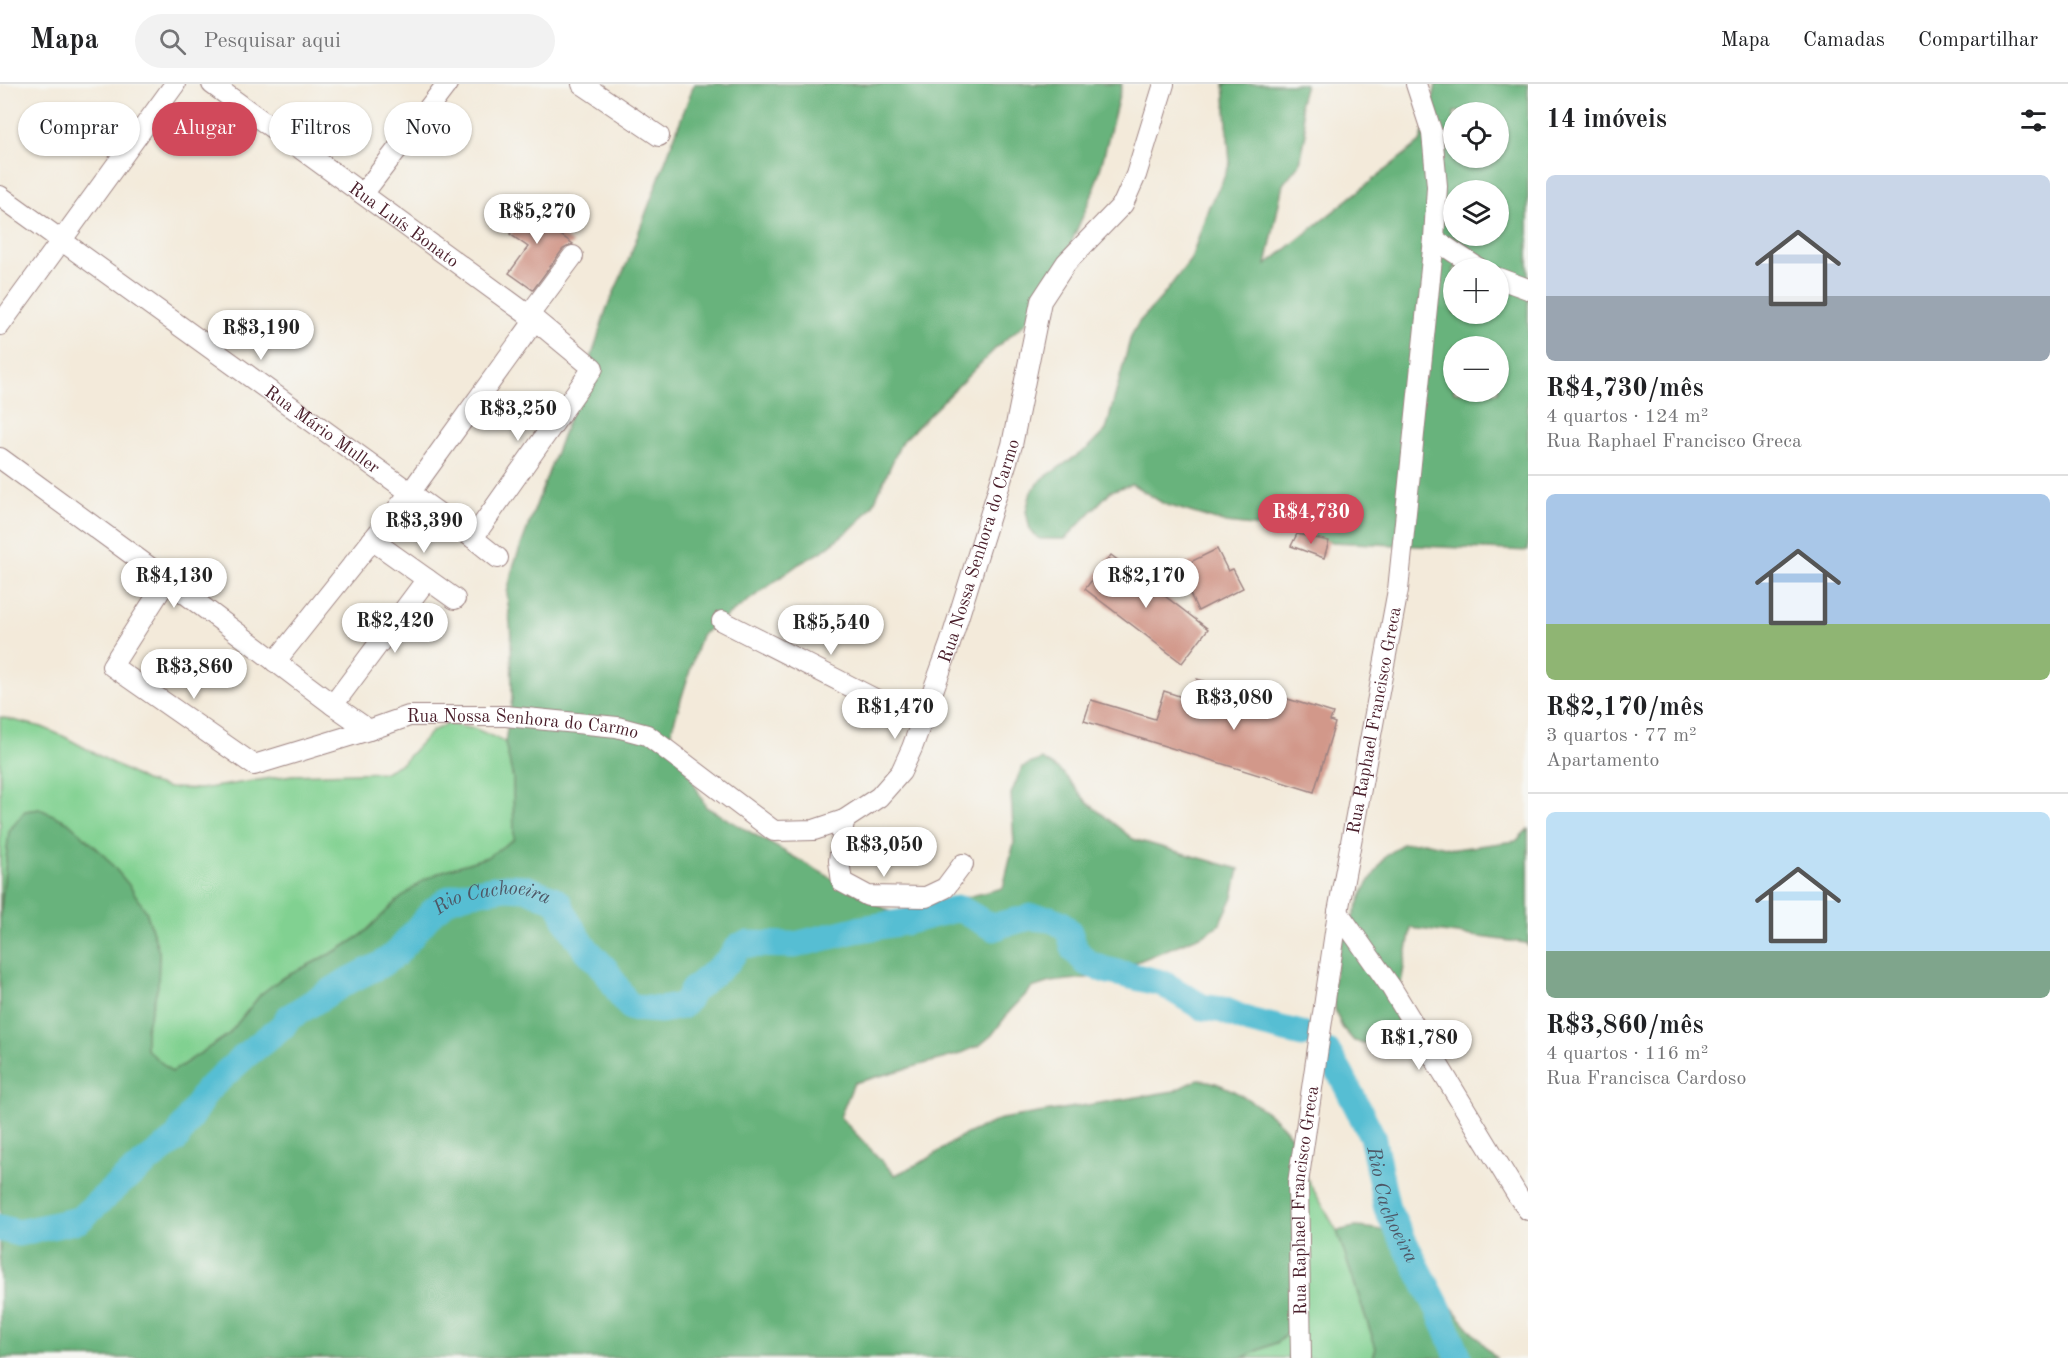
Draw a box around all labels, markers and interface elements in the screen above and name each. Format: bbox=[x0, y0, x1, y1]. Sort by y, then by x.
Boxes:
search box bbox=[135, 14, 555, 68]
icon: search bbox=[156, 25, 189, 58]
text: Mapa bbox=[30, 27, 99, 55]
text: Pesquisar aqui bbox=[204, 30, 341, 52]
text: Mapa bbox=[1721, 30, 1770, 51]
text: Camadas bbox=[1803, 30, 1885, 51]
text: Compartilhar bbox=[1918, 30, 2038, 51]
chip: Comprar bbox=[18, 102, 140, 156]
chip: Alugar bbox=[152, 102, 257, 156]
chip: Filtros bbox=[269, 102, 372, 156]
chip: Novo bbox=[384, 102, 472, 156]
map controls bbox=[1443, 102, 1509, 402]
button: locate bbox=[1443, 102, 1509, 168]
icon: filters bbox=[2017, 104, 2050, 137]
text: 14 imóveis bbox=[1546, 107, 1667, 133]
street label: Rua Luís Bonato bbox=[345, 179, 462, 271]
button: layers bbox=[1443, 180, 1509, 246]
pin: R$5,270 bbox=[482, 194, 592, 245]
text: R$5,270 bbox=[498, 203, 576, 223]
icon: home bbox=[1744, 214, 1852, 322]
button: + bbox=[1443, 258, 1509, 324]
pin: R$3,190 bbox=[206, 310, 316, 361]
text: R$3,190 bbox=[222, 319, 300, 339]
button: − bbox=[1443, 336, 1509, 402]
text: R$4,730/mês bbox=[1546, 376, 1704, 402]
street label: Rua Mário Muller bbox=[261, 383, 383, 478]
pin: R$3,250 bbox=[463, 391, 573, 442]
text: R$3,250 bbox=[479, 400, 557, 420]
text: 4 quartos · 124 m² bbox=[1546, 407, 1708, 427]
text: Rua Raphael Francisco Greca bbox=[1546, 432, 1802, 452]
street label: Rua Nossa Senhora do Carmo bbox=[936, 438, 1023, 665]
pin: R$4,730 bbox=[1256, 494, 1366, 545]
pin: R$3,390 bbox=[369, 503, 479, 554]
text: R$4,730 bbox=[1272, 503, 1350, 523]
text: R$3,390 bbox=[385, 512, 463, 532]
icon: home bbox=[1744, 533, 1852, 641]
pin: R$4,130 bbox=[119, 558, 229, 609]
pin: R$2,170 bbox=[1091, 558, 1201, 609]
text: R$4,130 bbox=[135, 567, 213, 587]
text: R$2,170 bbox=[1107, 567, 1185, 587]
pin: R$2,420 bbox=[340, 603, 450, 654]
pin: R$5,540 bbox=[776, 605, 886, 656]
street label: Rua Raphael Francisco Greca bbox=[1345, 605, 1405, 835]
text: R$2,420 bbox=[356, 612, 434, 632]
text: R$5,540 bbox=[792, 614, 870, 634]
pin: R$3,860 bbox=[139, 649, 249, 700]
text: R$3,860 bbox=[155, 658, 233, 678]
pin: R$3,080 bbox=[1179, 680, 1289, 731]
pin: R$1,470 bbox=[840, 689, 950, 740]
text: R$3,080 bbox=[1195, 689, 1273, 709]
text: R$2,170/mês bbox=[1546, 695, 1704, 721]
text: R$1,470 bbox=[856, 698, 934, 718]
street label: Rua Nossa Senhora do Carmo bbox=[407, 708, 641, 742]
text: 3 quartos · 77 m² bbox=[1546, 726, 1697, 746]
text: Apartamento bbox=[1546, 751, 1659, 771]
pin: R$3,050 bbox=[829, 827, 939, 878]
text: R$3,050 bbox=[845, 836, 923, 856]
icon: home bbox=[1744, 851, 1852, 959]
water label: Rio Cachoeira bbox=[429, 879, 553, 920]
text: R$3,860/mês bbox=[1546, 1013, 1704, 1039]
pin: R$1,780 bbox=[1364, 1020, 1474, 1071]
text: R$1,780 bbox=[1380, 1029, 1458, 1049]
text: 4 quartos · 116 m² bbox=[1546, 1044, 1708, 1064]
text: Rua Francisca Cardoso bbox=[1546, 1069, 1746, 1089]
street label: Rua Raphael Francisco Greca bbox=[1290, 1085, 1322, 1315]
water label: Rio Cachoeira bbox=[1362, 1144, 1421, 1267]

